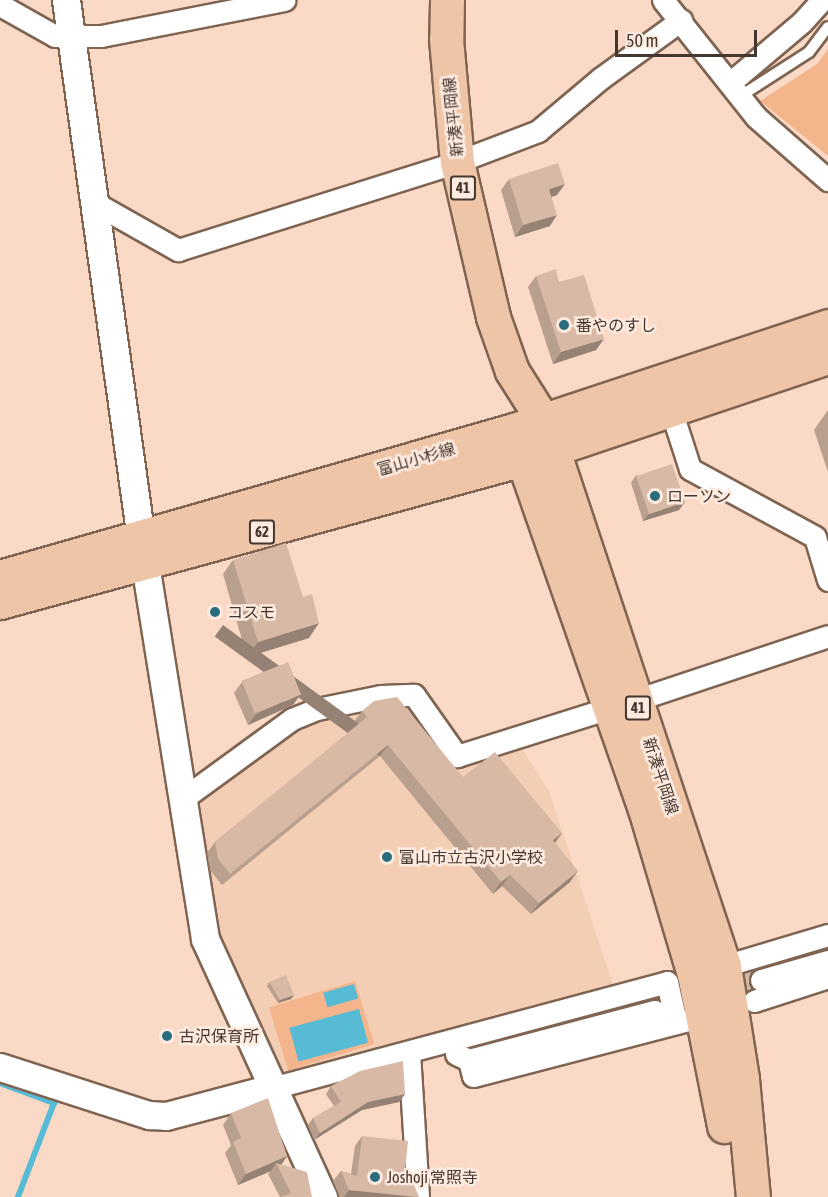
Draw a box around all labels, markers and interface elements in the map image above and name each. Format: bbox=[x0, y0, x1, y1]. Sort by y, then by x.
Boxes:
scale bar bbox=[618, 18, 760, 56]
text: 50 m bbox=[626, 30, 658, 51]
street label: 新湊平岡線 bbox=[439, 76, 467, 158]
road number: 41 bbox=[450, 176, 476, 200]
place label: 番やのすし bbox=[576, 315, 656, 335]
marker: 番やのすし bbox=[557, 318, 571, 332]
street label: 富山小杉線 bbox=[375, 439, 457, 479]
place label: ローソン bbox=[667, 486, 731, 506]
marker: ローソン bbox=[648, 489, 662, 503]
road number: 62 bbox=[248, 520, 276, 544]
place label: コスモ bbox=[227, 602, 275, 622]
marker: コスモ bbox=[208, 605, 222, 619]
road number: 41 bbox=[624, 696, 652, 720]
street label: 新湊平岡線 bbox=[640, 735, 682, 817]
place label: 富山市立古沢小学校 bbox=[399, 847, 543, 867]
marker: 富山市立古沢小学校 bbox=[380, 850, 394, 864]
place label: 古沢保育所 bbox=[179, 1026, 259, 1046]
marker: 古沢保育所 bbox=[160, 1029, 174, 1043]
place label: Joshoji 常照寺 bbox=[387, 1167, 478, 1187]
marker: Joshoji 常照寺 bbox=[368, 1170, 382, 1184]

